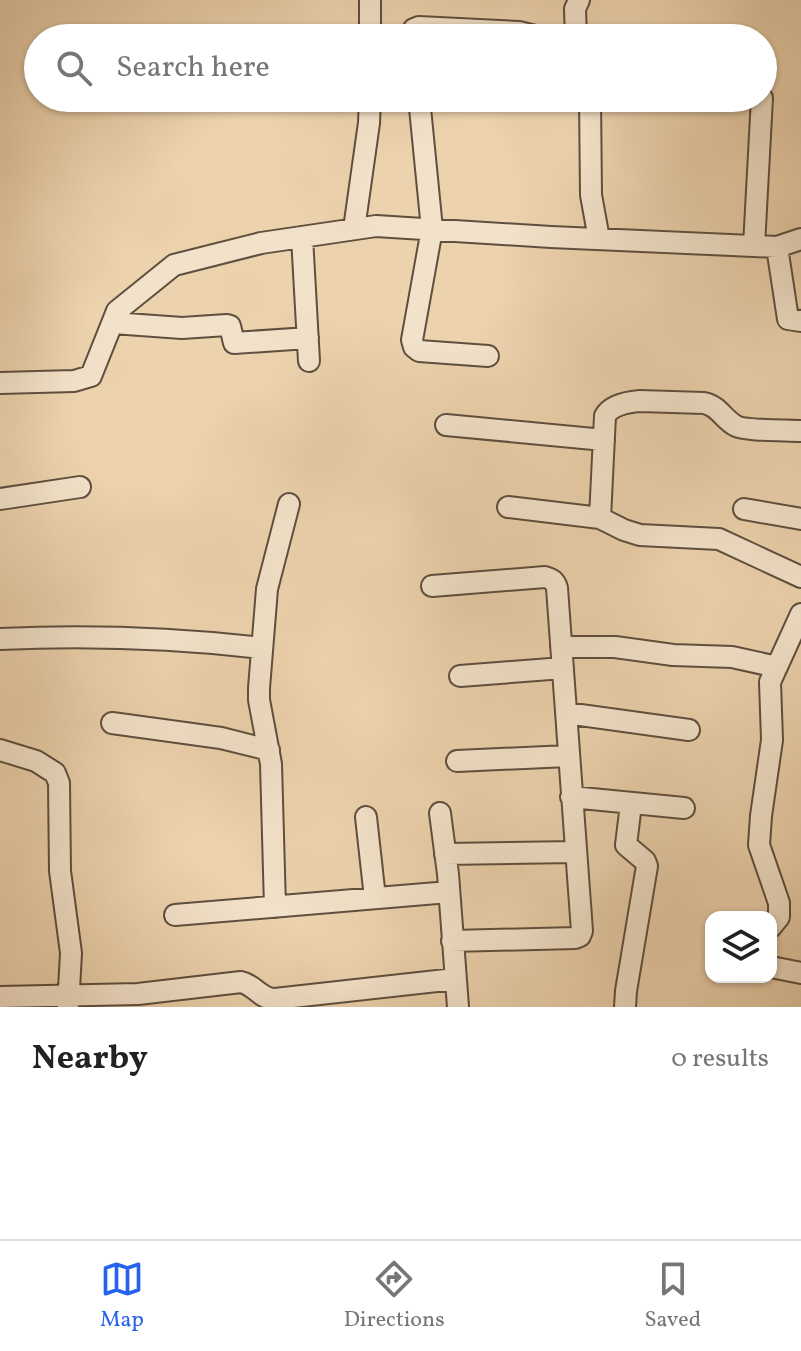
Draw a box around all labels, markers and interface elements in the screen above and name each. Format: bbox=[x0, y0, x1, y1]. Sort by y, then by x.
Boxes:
search box bbox=[24, 24, 777, 112]
icon: search bbox=[52, 46, 96, 90]
text: Search here bbox=[116, 47, 270, 89]
map controls bbox=[705, 911, 777, 983]
button: layers bbox=[705, 911, 777, 983]
text: Nearby bbox=[32, 1036, 148, 1083]
text: 0 results bbox=[671, 1041, 769, 1077]
tab: Map bbox=[100, 1257, 144, 1336]
tab: Directions bbox=[344, 1257, 445, 1336]
tab: Saved bbox=[644, 1257, 701, 1336]

